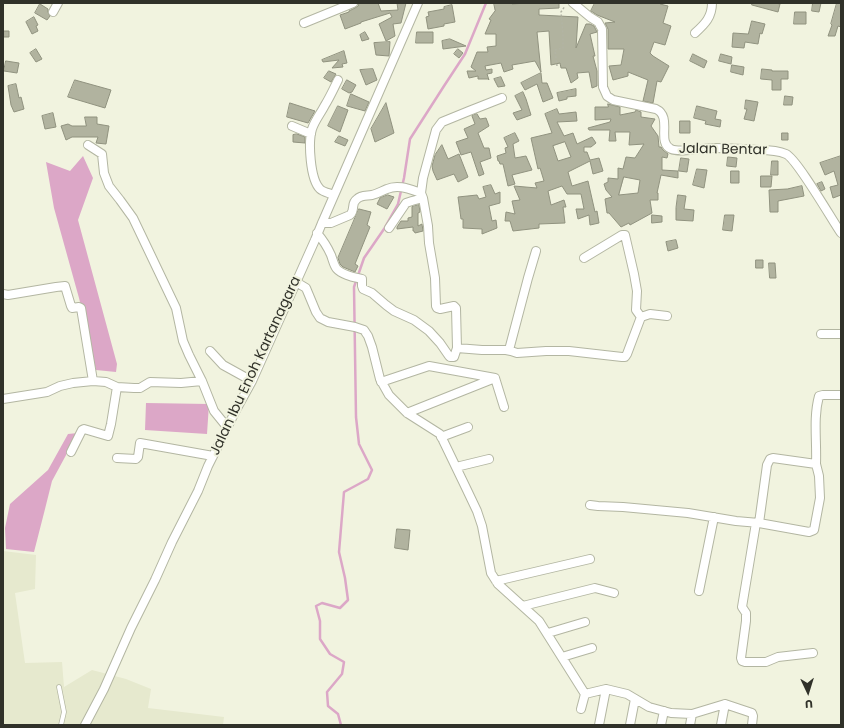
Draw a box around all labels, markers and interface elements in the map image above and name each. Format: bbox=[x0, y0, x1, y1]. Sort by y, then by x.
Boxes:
street label: Jalan Bentar bbox=[679, 141, 767, 159]
street label: Jalan Ibu Enoh Kartanagara bbox=[207, 274, 305, 458]
north arrow bbox=[788, 672, 828, 712]
text: U bbox=[804, 696, 813, 712]

